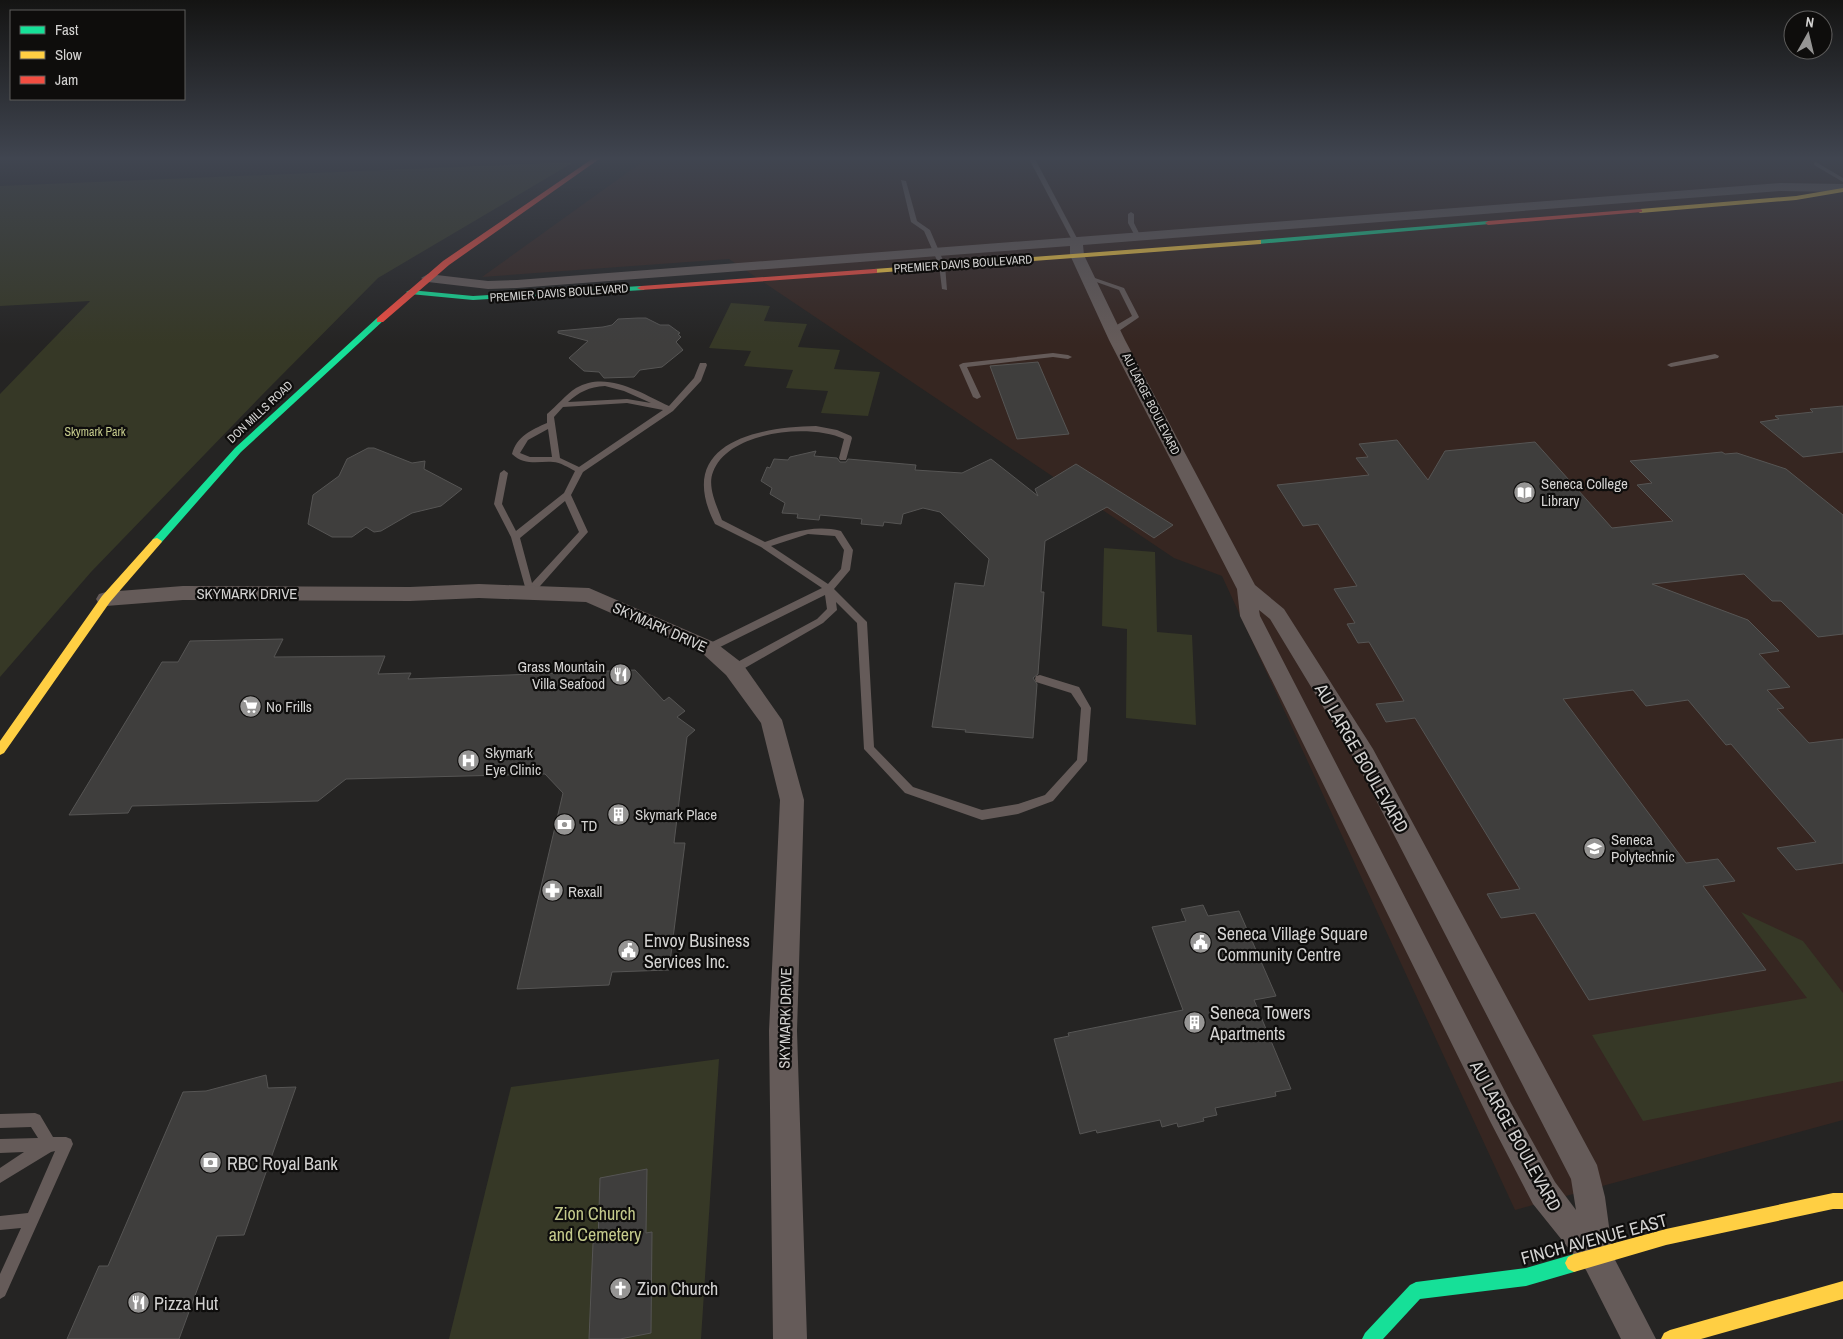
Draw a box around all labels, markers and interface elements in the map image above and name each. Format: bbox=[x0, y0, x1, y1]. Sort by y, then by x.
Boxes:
legend bbox=[10, 10, 185, 100]
north arrow bbox=[1783, 10, 1833, 60]
text: N bbox=[1804, 13, 1815, 32]
text: Fast bbox=[55, 19, 79, 40]
text: Slow bbox=[55, 44, 82, 65]
text: Jam bbox=[55, 69, 78, 90]
street label: PREMIER DAVIS BOULEVARD bbox=[893, 251, 1033, 277]
street label: PREMIER DAVIS BOULEVARD bbox=[489, 280, 629, 306]
street label: AU LARGE BOULEVARD bbox=[1118, 349, 1184, 458]
street label: DON MILLS ROAD bbox=[224, 377, 296, 447]
park label: Skymark Park bbox=[64, 424, 126, 440]
place label: Seneca College Library bbox=[1541, 473, 1628, 511]
library icon: Seneca College Library bbox=[1513, 480, 1537, 504]
street label: SKYMARK DRIVE bbox=[196, 583, 298, 604]
street label: SKYMARK DRIVE bbox=[610, 597, 710, 657]
place label: Grass Mountain Villa Seafood bbox=[517, 656, 605, 694]
restaurant icon: Grass Mountain Villa Seafood bbox=[609, 663, 633, 687]
street label: AU LARGE BOULEVARD bbox=[1308, 678, 1415, 837]
supermarket icon: No Frills bbox=[238, 694, 262, 718]
place label: No Frills bbox=[266, 696, 312, 717]
place label: Skymark Eye Clinic bbox=[485, 742, 541, 780]
hospital icon: Skymark Eye Clinic bbox=[457, 749, 481, 773]
building icon: Skymark Place bbox=[607, 802, 631, 826]
place label: Skymark Place bbox=[635, 804, 717, 825]
bank icon: TD bbox=[553, 813, 577, 837]
place label: TD bbox=[581, 815, 598, 836]
place label: Seneca Polytechnic bbox=[1611, 829, 1675, 867]
school or university icon: Seneca Polytechnic bbox=[1583, 836, 1607, 860]
pharmacy icon: Rexall bbox=[540, 879, 564, 903]
place label: Rexall bbox=[568, 881, 602, 902]
place label: Seneca Village Square Community Centre bbox=[1217, 921, 1368, 967]
place label: Envoy Business Services Inc. bbox=[644, 928, 750, 974]
public building icon: Seneca Village Square Community Centre bbox=[1189, 931, 1213, 955]
public building icon: Envoy Business Services Inc. bbox=[616, 938, 640, 962]
street label: SKYMARK DRIVE bbox=[774, 967, 796, 1069]
place label: Seneca Towers Apartments bbox=[1209, 1000, 1311, 1046]
building icon: Seneca Towers Apartments bbox=[1182, 1010, 1206, 1034]
street label: AU LARGE BOULEVARD bbox=[1464, 1055, 1568, 1216]
bank icon: RBC Royal Bank bbox=[199, 1151, 223, 1175]
place label: RBC Royal Bank bbox=[227, 1151, 338, 1176]
park label: Zion Church and Cemetery bbox=[549, 1201, 642, 1247]
street label: FINCH AVENUE EAST bbox=[1518, 1207, 1670, 1271]
church icon: Zion Church bbox=[609, 1276, 633, 1300]
place label: Zion Church bbox=[637, 1276, 718, 1301]
restaurant icon: Pizza Hut bbox=[126, 1291, 150, 1315]
place label: Pizza Hut bbox=[154, 1291, 218, 1316]

